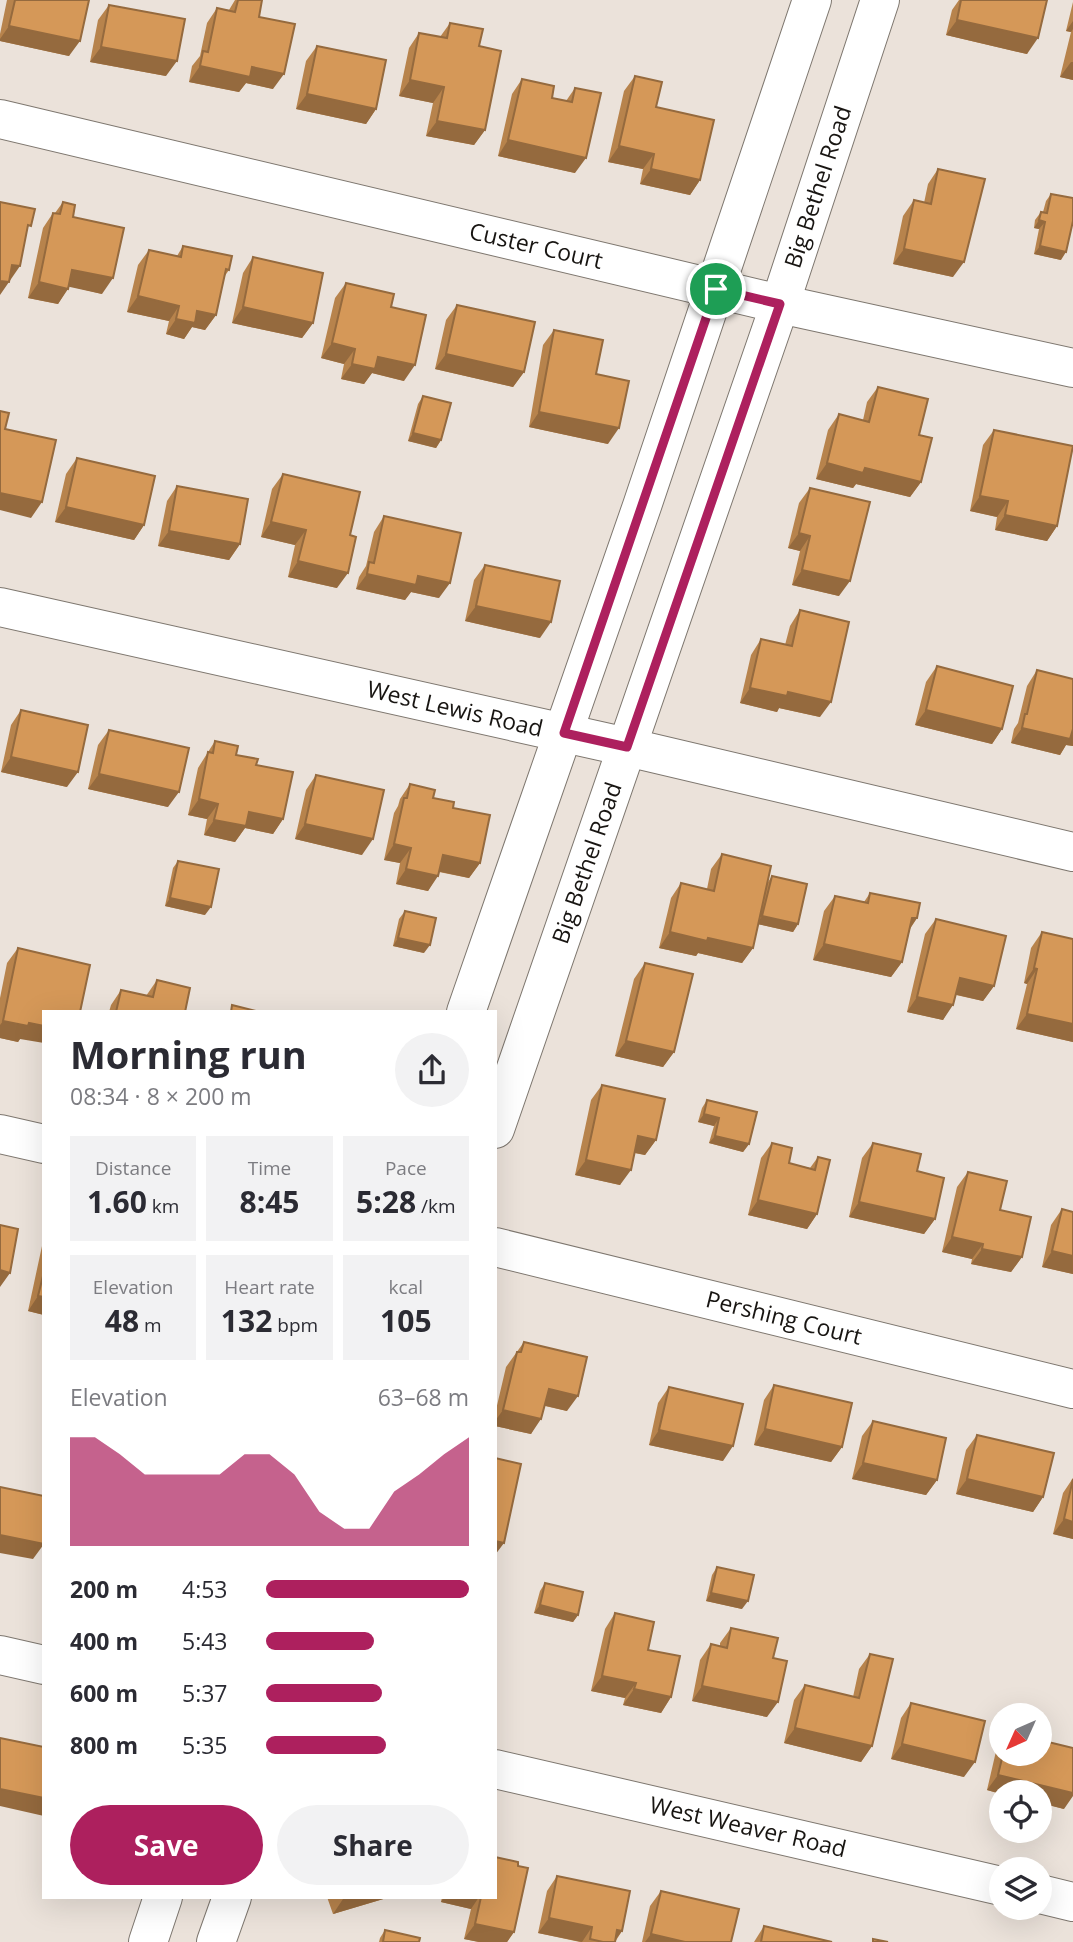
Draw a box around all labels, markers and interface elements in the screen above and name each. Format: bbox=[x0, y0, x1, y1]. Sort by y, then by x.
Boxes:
street label: Big Bethel Road bbox=[776, 101, 858, 272]
street label: Custer Court bbox=[466, 214, 606, 276]
pin bbox=[686, 259, 746, 319]
icon: arrive bbox=[697, 270, 735, 308]
street label: West Lewis Road bbox=[364, 672, 546, 744]
street label: Big Bethel Road bbox=[543, 778, 629, 948]
text: Morning run bbox=[70, 1028, 307, 1080]
button: share bbox=[395, 1033, 469, 1107]
text: 08:34 · 8 × 200 m bbox=[70, 1080, 252, 1112]
text: Distance bbox=[95, 1155, 171, 1181]
text: Time bbox=[248, 1155, 291, 1181]
text: Pace bbox=[385, 1155, 427, 1181]
text: 1.60 bbox=[87, 1181, 147, 1222]
text: 8:45 bbox=[239, 1181, 300, 1222]
text: 5:28 bbox=[356, 1181, 416, 1222]
text: km bbox=[147, 1193, 179, 1219]
text: /km bbox=[416, 1193, 456, 1219]
text: Elevation bbox=[93, 1274, 174, 1300]
text: Heart rate bbox=[224, 1274, 315, 1300]
text: kcal bbox=[389, 1274, 423, 1300]
street label: Pershing Court bbox=[703, 1282, 866, 1352]
text: 48 bbox=[105, 1300, 139, 1341]
text: 132 bbox=[221, 1300, 272, 1341]
text: 105 bbox=[380, 1300, 432, 1341]
text: m bbox=[139, 1312, 162, 1338]
text: bpm bbox=[272, 1312, 318, 1338]
text: Elevation bbox=[70, 1381, 168, 1413]
text: 63–68 m bbox=[378, 1381, 469, 1413]
text: 200 m bbox=[70, 1573, 138, 1605]
text: 4:53 bbox=[182, 1573, 228, 1605]
text: 400 m bbox=[70, 1625, 138, 1657]
text: 5:43 bbox=[182, 1625, 228, 1657]
text: 600 m bbox=[70, 1677, 138, 1709]
text: 5:37 bbox=[182, 1677, 228, 1709]
north arrow bbox=[989, 1703, 1052, 1766]
map controls bbox=[989, 1703, 1052, 1920]
text: 800 m bbox=[70, 1729, 138, 1761]
text: 5:35 bbox=[182, 1729, 228, 1761]
button: locate bbox=[989, 1780, 1052, 1843]
street label: West Weaver Road bbox=[647, 1788, 850, 1864]
button: Save bbox=[70, 1805, 263, 1885]
button: Share bbox=[277, 1805, 469, 1885]
button: layers bbox=[989, 1857, 1052, 1920]

